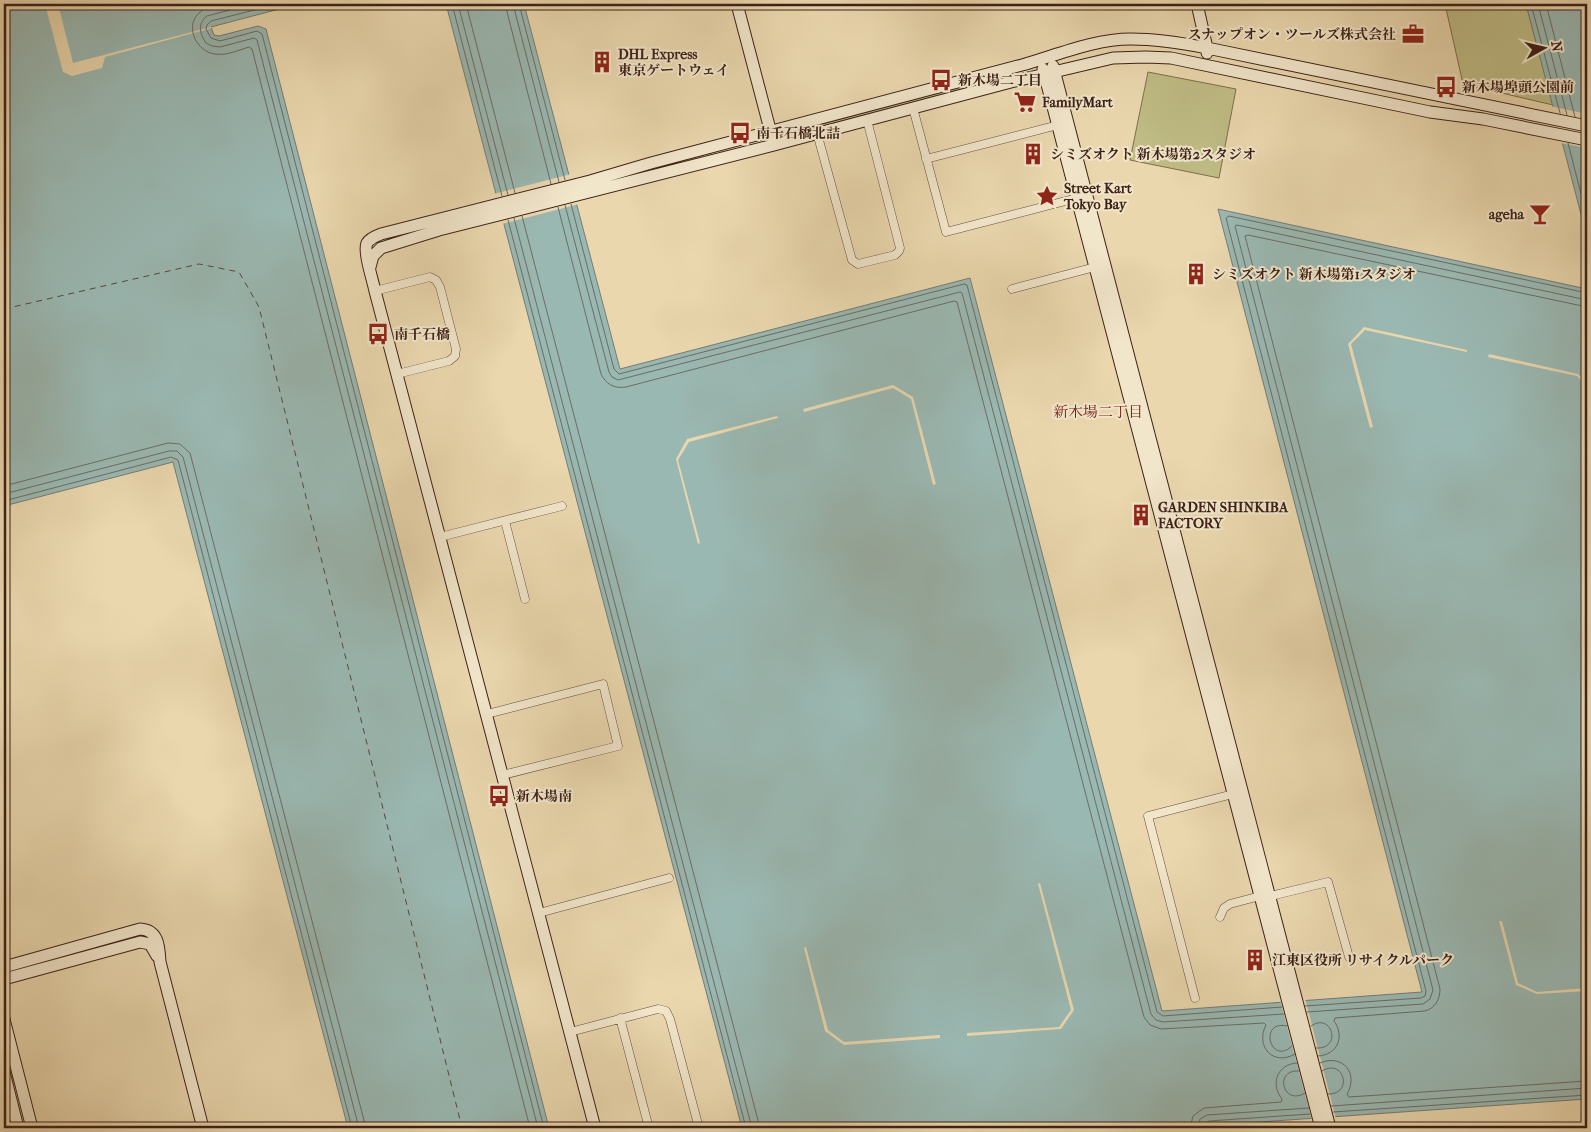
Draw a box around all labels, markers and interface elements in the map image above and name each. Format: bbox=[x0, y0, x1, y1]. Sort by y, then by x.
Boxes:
office icon: スナップオン・ツールズ株式会社 bbox=[1400, 21, 1426, 47]
north arrow bbox=[1518, 22, 1568, 72]
place label: スナップオン・ツールズ株式会社 bbox=[1187, 26, 1396, 43]
text: N bbox=[1547, 40, 1566, 53]
place label: DHL Express 東京ゲートウェイ bbox=[618, 46, 729, 79]
building icon: DHL Express 東京ゲートウェイ bbox=[589, 49, 615, 75]
bus stop icon: 新木場二丁目 bbox=[928, 67, 954, 93]
place label: 新木場二丁目 bbox=[958, 72, 1042, 89]
bus stop icon: 新木場埠頭公園前 bbox=[1433, 74, 1459, 100]
place label: 新木場埠頭公園前 bbox=[1462, 79, 1574, 96]
supermarket icon: FamilyMart bbox=[1012, 89, 1038, 115]
place label: FamilyMart bbox=[1041, 94, 1114, 111]
bus stop icon: 南千石橋北詰 bbox=[727, 120, 753, 146]
place label: 南千石橋北詰 bbox=[756, 125, 840, 142]
building icon: シミズオクト 新木場第2スタジオ bbox=[1020, 141, 1046, 167]
place label: シミズオクト 新木場第2スタジオ bbox=[1050, 146, 1256, 163]
place label: Street Kart Tokyo Bay bbox=[1063, 180, 1133, 213]
place icon: Street Kart Tokyo Bay bbox=[1034, 183, 1060, 209]
bar icon: ageha bbox=[1527, 201, 1553, 227]
place label: ageha bbox=[1489, 206, 1525, 223]
building icon: シミズオクト 新木場第1スタジオ bbox=[1183, 261, 1209, 287]
place label: シミズオクト 新木場第1スタジオ bbox=[1212, 266, 1416, 283]
bus stop icon: 南千石橋 bbox=[365, 321, 391, 347]
place label: 南千石橋 bbox=[394, 326, 450, 343]
district label: 新木場二丁目 bbox=[1053, 403, 1143, 421]
place label: GARDEN SHINKIBA FACTORY bbox=[1157, 499, 1289, 532]
building icon: GARDEN SHINKIBA FACTORY bbox=[1128, 502, 1154, 528]
bus stop icon: 新木場南 bbox=[486, 783, 512, 809]
place label: 新木場南 bbox=[516, 788, 572, 805]
building icon: 江東区役所 リサイクルパーク bbox=[1242, 947, 1268, 973]
place label: 江東区役所 リサイクルパーク bbox=[1272, 952, 1454, 969]

